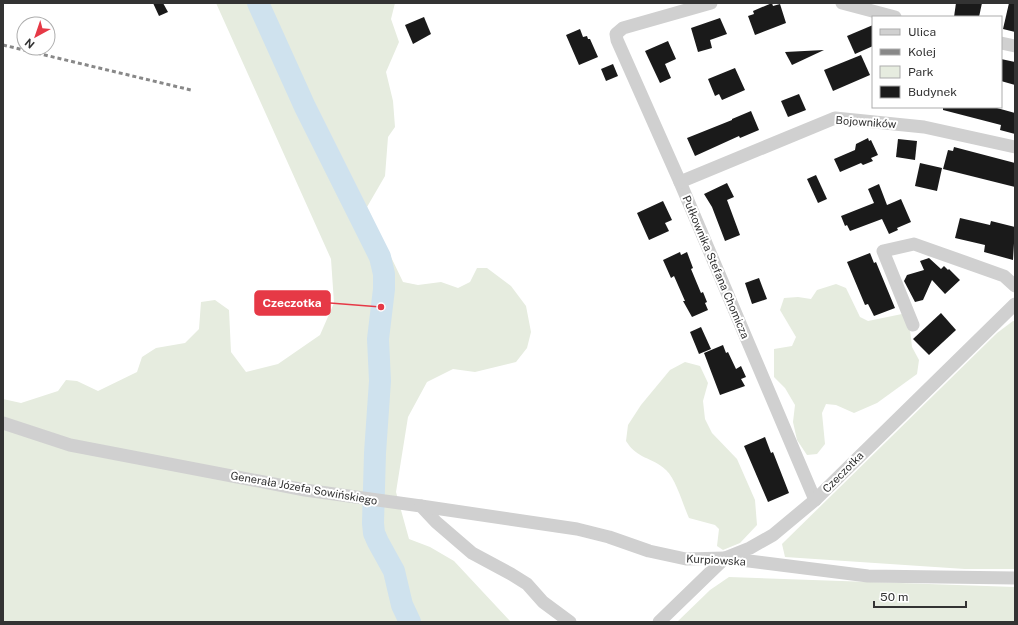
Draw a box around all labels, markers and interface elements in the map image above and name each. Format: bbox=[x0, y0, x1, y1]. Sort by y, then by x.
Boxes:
north arrow bbox=[16, 16, 56, 56]
legend bbox=[872, 16, 1002, 108]
text: Ulica bbox=[908, 25, 936, 39]
text: N bbox=[22, 36, 37, 51]
text: Kolej bbox=[908, 45, 936, 59]
text: Park bbox=[908, 65, 934, 79]
text: Budynek bbox=[908, 85, 957, 99]
street label: Bojowników bbox=[835, 114, 897, 130]
street label: Pułkownika Stefana Chomicza bbox=[680, 194, 752, 340]
callout: Czeczotka bbox=[255, 291, 330, 315]
text: Czeczotka bbox=[263, 296, 322, 310]
street label: Czeczotka bbox=[820, 449, 866, 495]
street label: Generała Józefa Sowińskiego bbox=[230, 469, 378, 507]
street label: Kurpiowska bbox=[686, 552, 746, 568]
scale bar bbox=[874, 583, 966, 609]
text: 50 m bbox=[880, 590, 908, 604]

